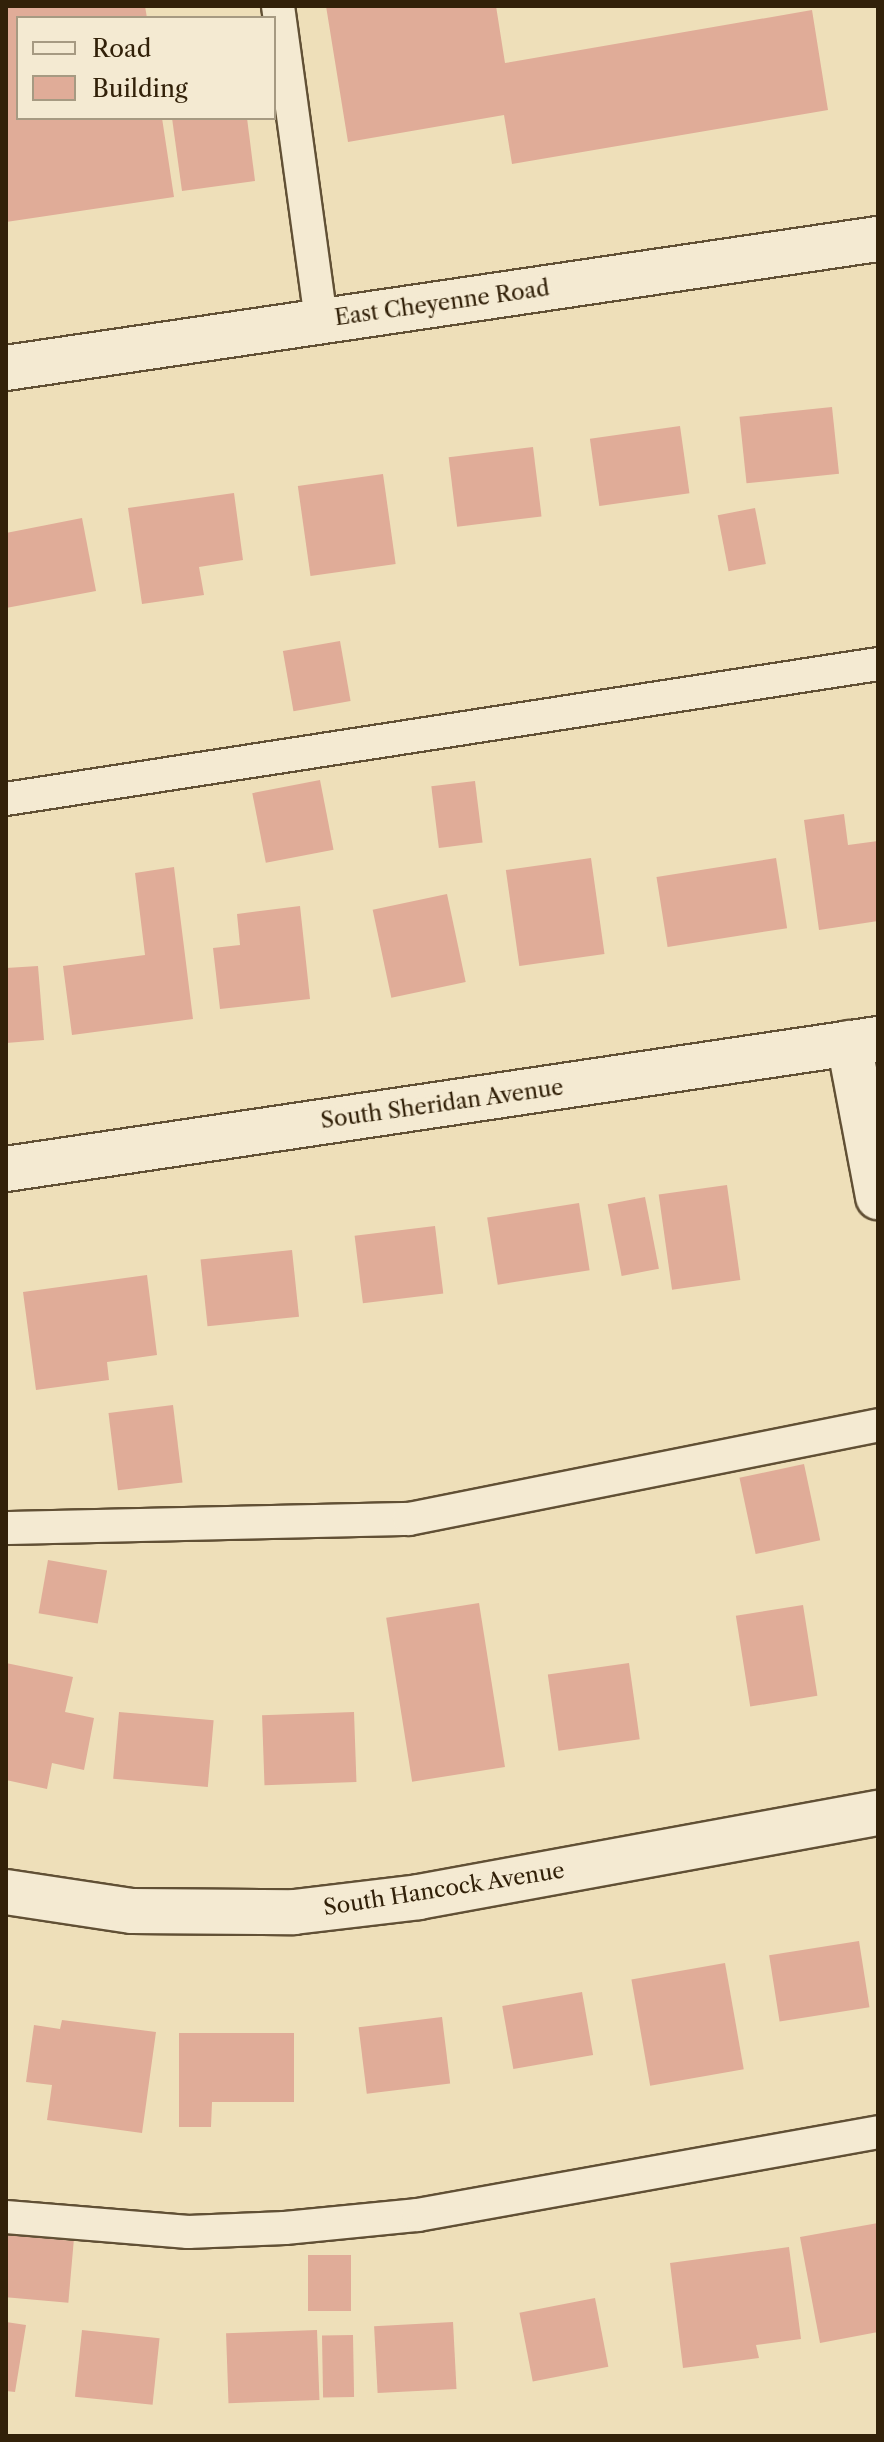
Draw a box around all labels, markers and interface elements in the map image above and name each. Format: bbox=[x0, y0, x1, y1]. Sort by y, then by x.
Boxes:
legend bbox=[16, 16, 276, 120]
text: Road bbox=[92, 34, 151, 63]
text: Building bbox=[92, 74, 188, 103]
street label: East Cheyenne Road bbox=[333, 275, 551, 331]
street label: South Sheridan Avenue bbox=[319, 1074, 565, 1134]
street label: South Hancock Avenue bbox=[321, 1857, 567, 1921]

